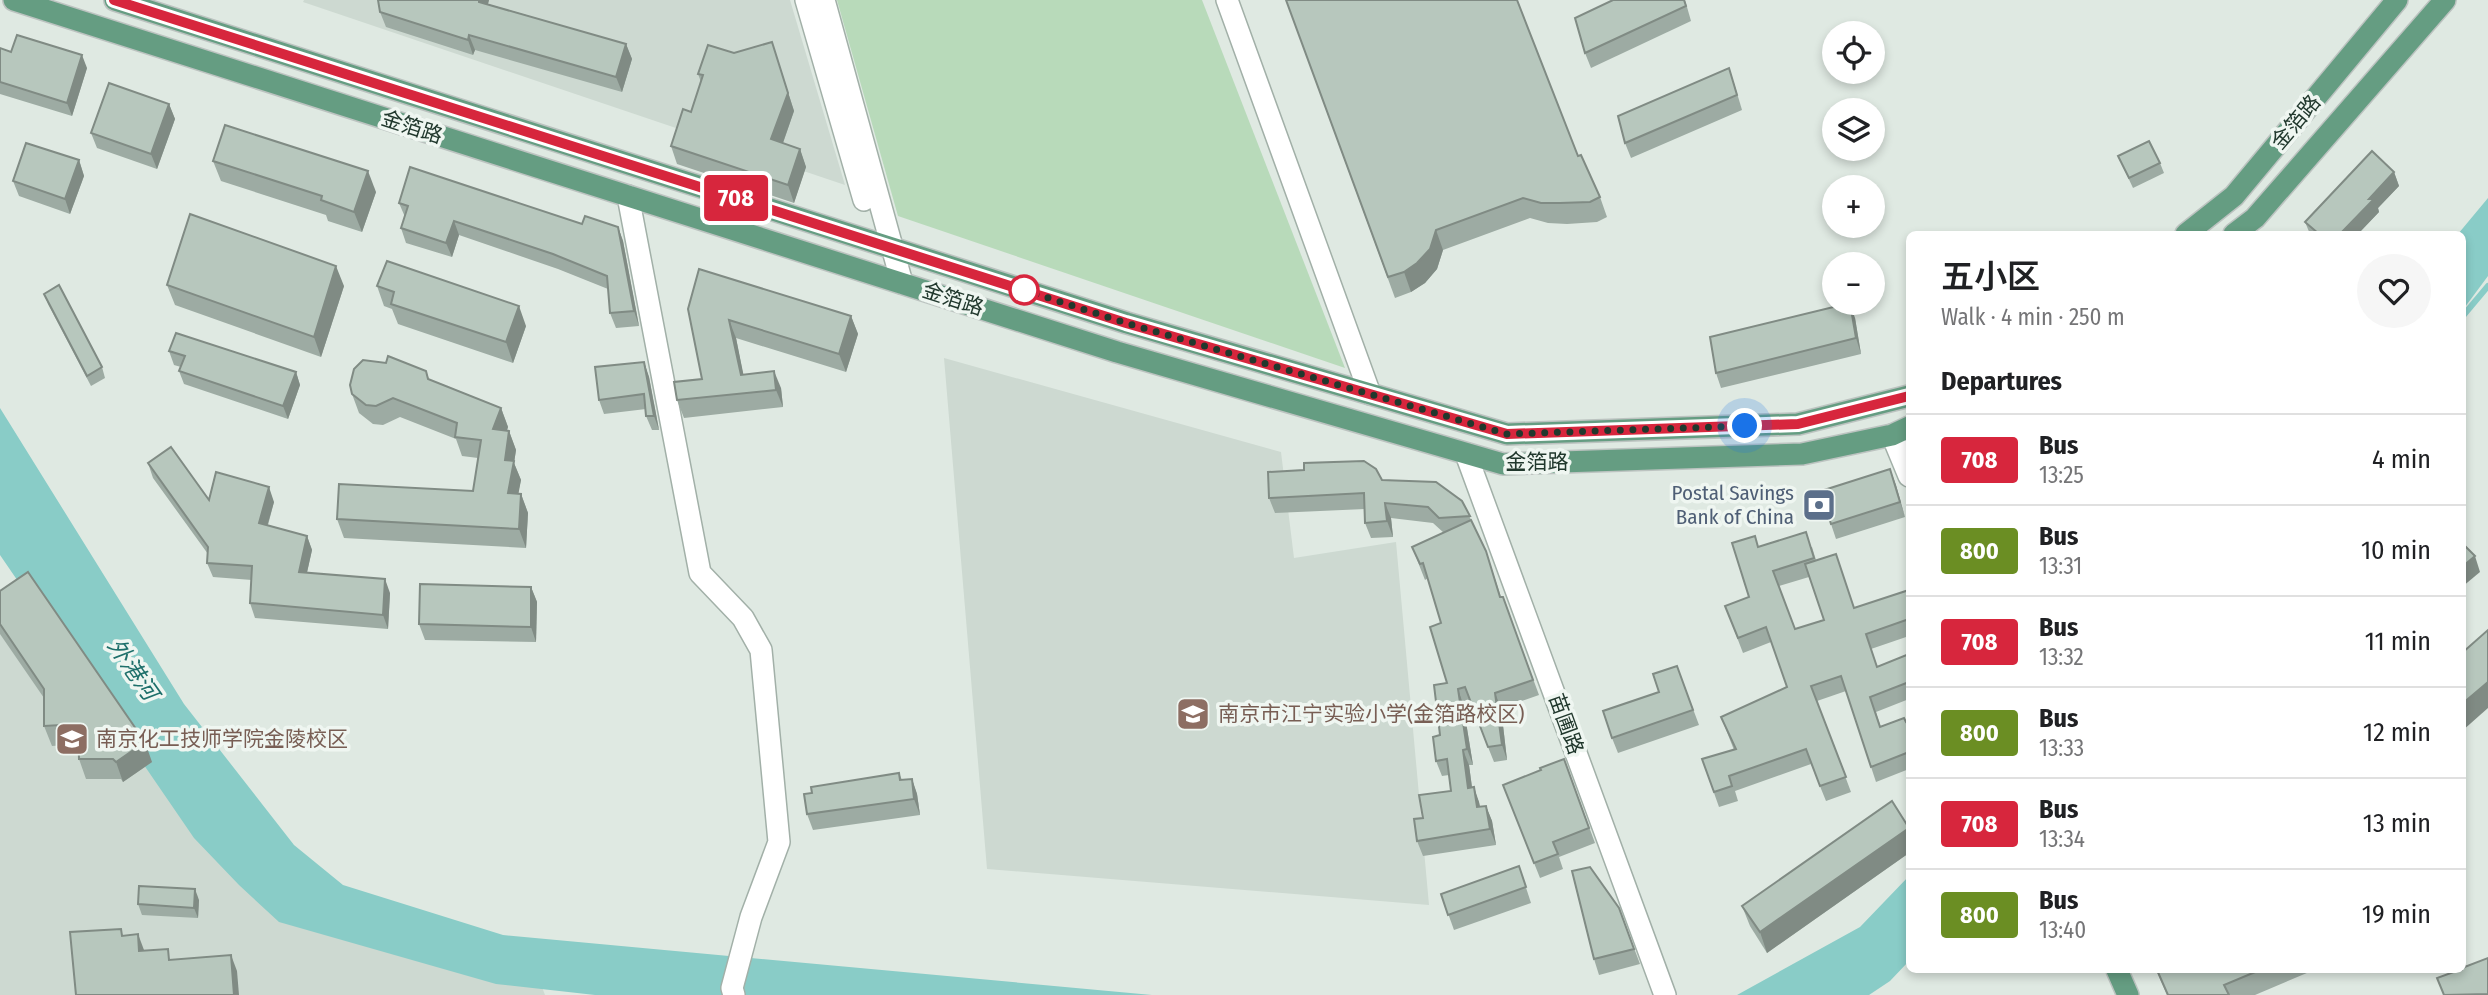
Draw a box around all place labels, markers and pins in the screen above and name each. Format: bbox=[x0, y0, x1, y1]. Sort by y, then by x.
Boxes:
unlabelled marker bbox=[1009, 275, 1039, 305]
place label: Postal Savings Bank of China bbox=[1672, 480, 1794, 530]
bank icon: Postal Savings Bank of China bbox=[1800, 486, 1838, 524]
school or university icon: 南京市江宁实验小学(金箔路校区) bbox=[1174, 695, 1212, 733]
place label: 南京市江宁实验小学(金箔路校区) bbox=[1218, 701, 1524, 727]
school or university icon: 南京化工技师学院金陵校区 bbox=[53, 720, 91, 758]
place label: 南京化工技师学院金陵校区 bbox=[96, 726, 348, 752]

